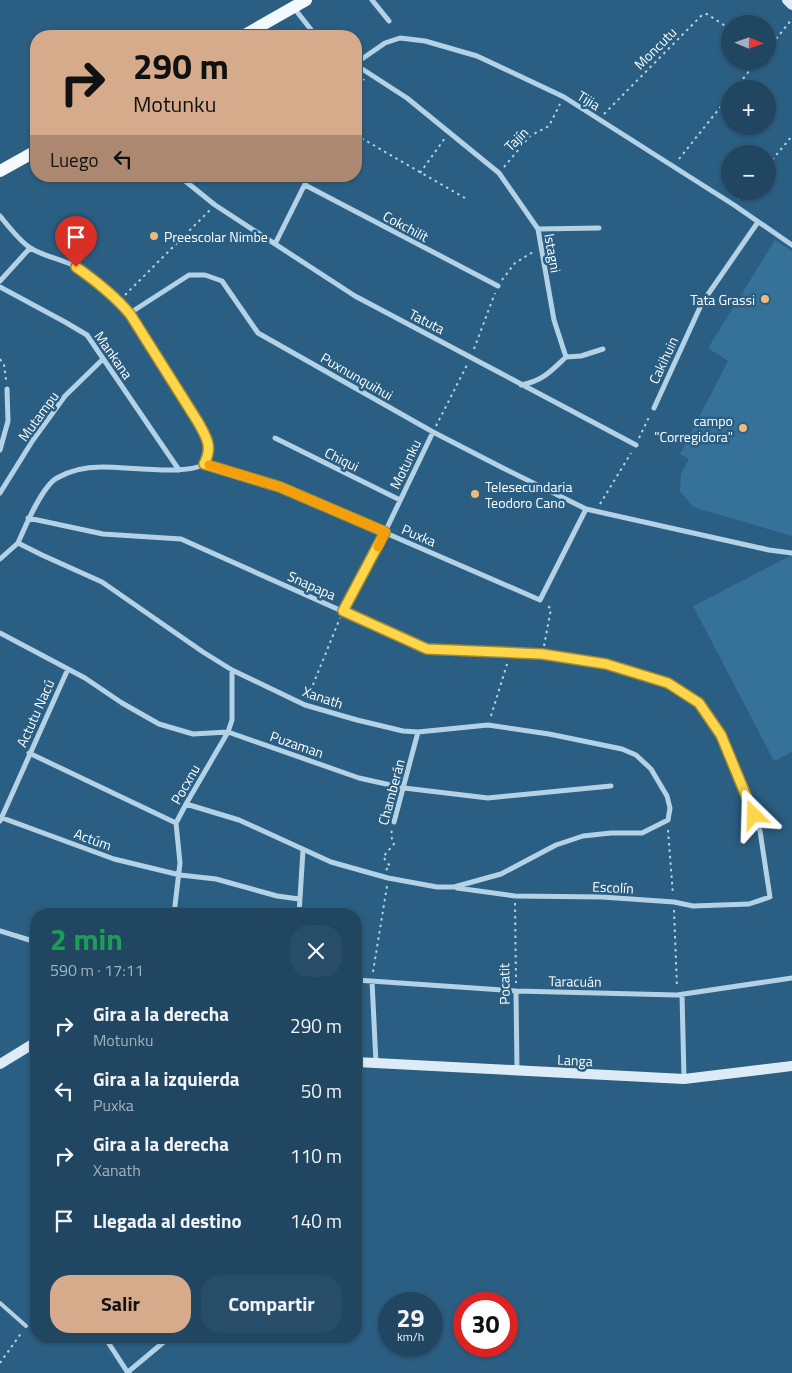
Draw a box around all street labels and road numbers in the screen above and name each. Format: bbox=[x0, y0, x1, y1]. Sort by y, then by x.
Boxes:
street label: Moncutu bbox=[629, 22, 681, 74]
street label: Tijia bbox=[573, 85, 605, 115]
street label: Tajín bbox=[499, 122, 533, 156]
street label: Cokchilit bbox=[379, 205, 433, 247]
street label: Istagni bbox=[539, 232, 567, 274]
street label: Tatuta bbox=[406, 303, 448, 339]
street label: Mankana bbox=[90, 327, 138, 383]
street label: Cakihuin bbox=[643, 333, 683, 387]
street label: Puxnunquihui bbox=[317, 347, 397, 405]
street label: Mutampu bbox=[13, 387, 63, 445]
street label: Motunku bbox=[384, 436, 426, 492]
street label: Chiqui bbox=[321, 442, 363, 476]
street label: Puxka bbox=[398, 518, 440, 552]
street label: Snapapa bbox=[284, 565, 340, 605]
street label: Actutu Nacú bbox=[11, 676, 59, 750]
street label: Xanath bbox=[300, 680, 346, 714]
street label: Puzaman bbox=[267, 725, 327, 763]
street label: Chamberán bbox=[372, 757, 410, 827]
street label: Pocxnu bbox=[165, 760, 205, 808]
street label: Actúm bbox=[71, 823, 115, 855]
street label: Escolín bbox=[592, 875, 634, 899]
street label: Pocatit bbox=[493, 963, 515, 1005]
street label: Taracuán bbox=[548, 970, 602, 992]
street label: Langa bbox=[557, 1049, 593, 1071]

